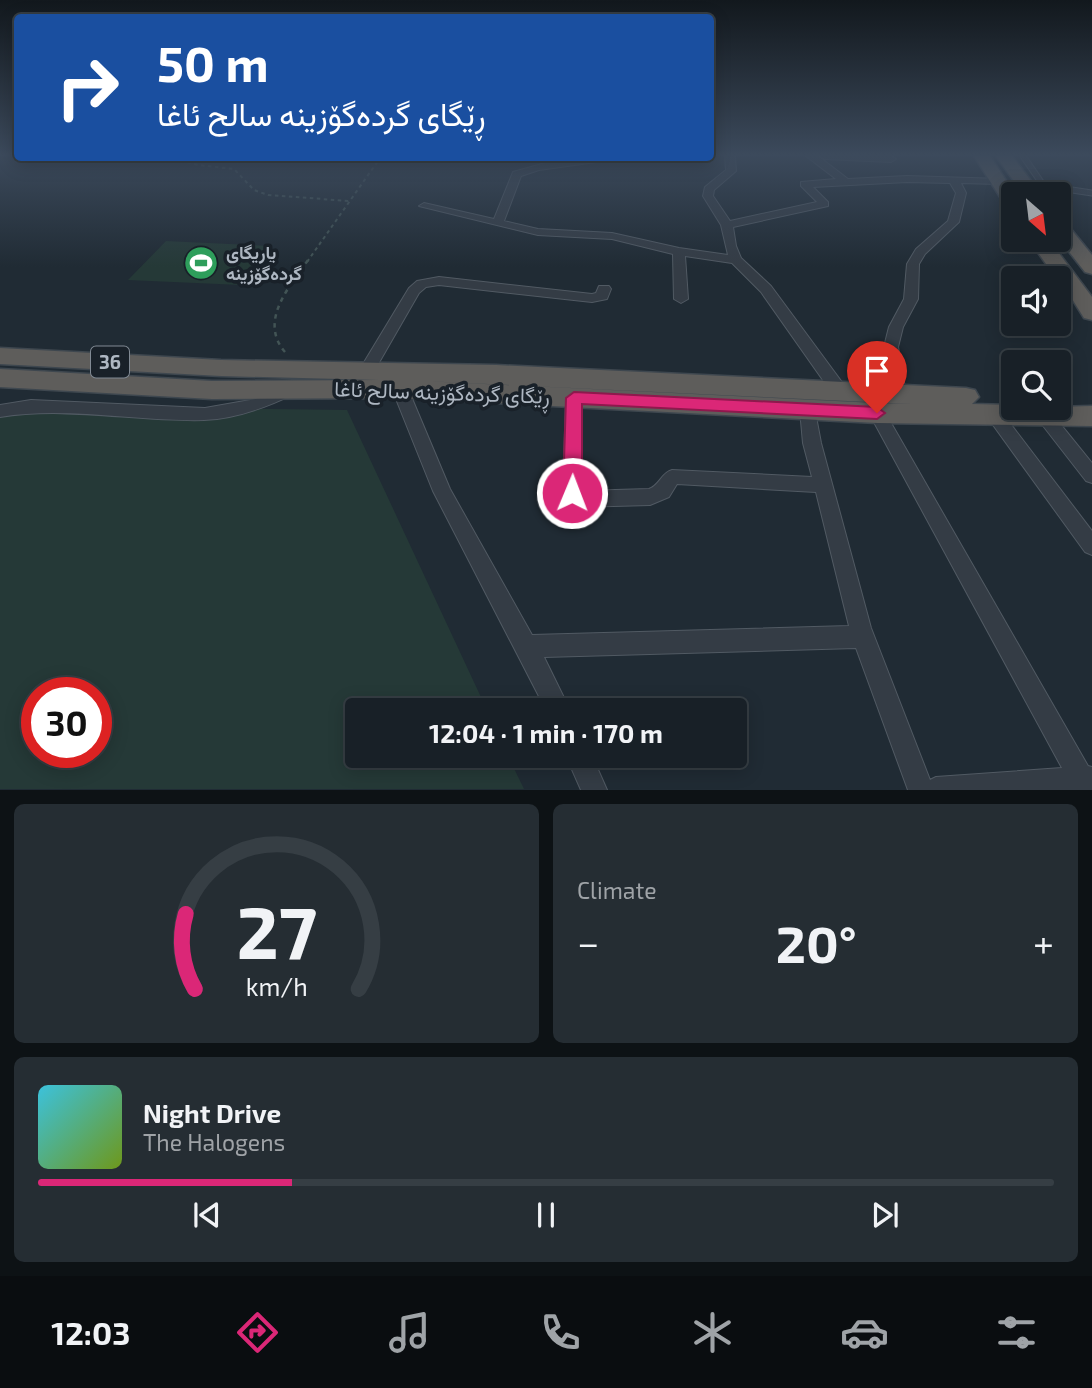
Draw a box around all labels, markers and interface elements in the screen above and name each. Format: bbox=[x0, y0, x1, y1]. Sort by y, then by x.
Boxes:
text: 50 m bbox=[157, 33, 269, 92]
icon: right bbox=[42, 42, 133, 133]
text: ڕێگای گردەگۆزینە سالح ئاغا bbox=[157, 94, 486, 132]
north arrow bbox=[1001, 182, 1071, 252]
map controls bbox=[1001, 182, 1071, 420]
place label: یاریگای گردەگۆزینە bbox=[226, 241, 302, 285]
sports icon: یاریگای گردەگۆزینە bbox=[182, 244, 220, 282]
button: sound bbox=[1001, 266, 1071, 336]
pin bbox=[847, 341, 907, 413]
road number: 36 bbox=[91, 346, 129, 378]
button: search bbox=[1001, 350, 1071, 420]
icon: arrive bbox=[858, 352, 896, 390]
street label: ڕێگای گردەگۆزینە سالح ئاغا bbox=[334, 375, 550, 414]
position arrow bbox=[535, 456, 609, 530]
speed limit sign: 30 bbox=[21, 677, 112, 768]
text: 12:04 · 1 min · 170 m bbox=[429, 717, 663, 748]
text: Climate bbox=[577, 876, 657, 904]
text: 27 bbox=[236, 887, 317, 975]
text: 20° bbox=[776, 911, 857, 973]
text: − bbox=[577, 919, 599, 965]
text: + bbox=[1033, 919, 1054, 965]
text: km/h bbox=[245, 971, 308, 1001]
text: Night Drive bbox=[143, 1097, 281, 1128]
text: The Halogens bbox=[143, 1128, 285, 1156]
icon: previous bbox=[188, 1196, 226, 1234]
icon: pause bbox=[527, 1196, 565, 1234]
icon: next bbox=[866, 1196, 904, 1234]
icon: directions bbox=[233, 1308, 282, 1357]
icon: music bbox=[385, 1308, 434, 1357]
icon: phone bbox=[536, 1308, 585, 1357]
icon: climate bbox=[688, 1308, 737, 1357]
icon: car bbox=[840, 1308, 889, 1357]
icon: filters bbox=[992, 1308, 1041, 1357]
text: 12:03 bbox=[51, 1313, 130, 1351]

